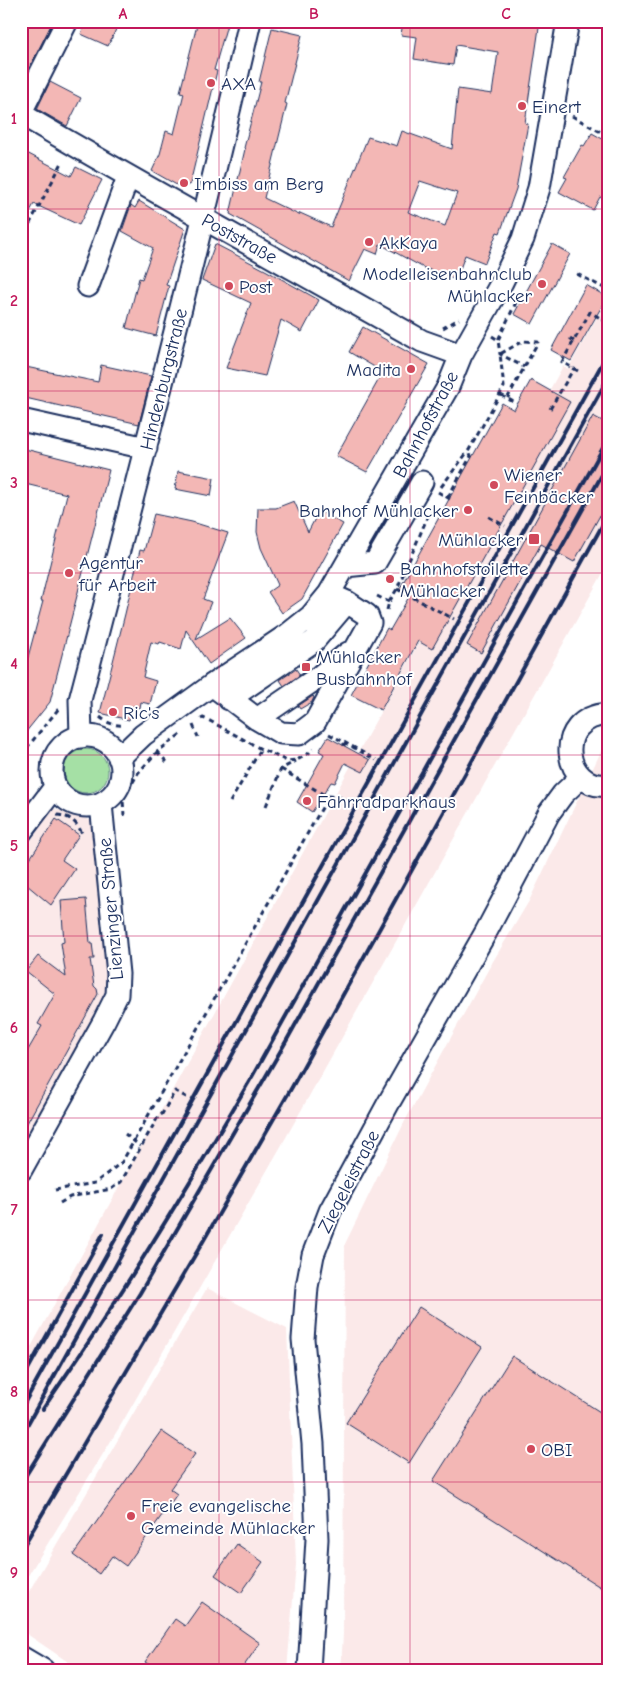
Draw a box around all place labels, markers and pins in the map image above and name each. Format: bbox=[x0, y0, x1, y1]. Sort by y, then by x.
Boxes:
place label: AXA bbox=[221, 73, 256, 95]
marker: AXA bbox=[205, 77, 217, 89]
place label: Einert bbox=[532, 96, 581, 118]
marker: Einert bbox=[516, 100, 528, 112]
place label: Imbiss am Berg bbox=[194, 173, 324, 195]
marker: Imbiss am Berg bbox=[178, 177, 190, 189]
place label: AkKaya bbox=[379, 232, 438, 254]
marker: AkKaya bbox=[363, 236, 375, 248]
place label: Modelleisenbahnclub Mühlacker bbox=[363, 263, 532, 307]
place label: Post bbox=[239, 276, 273, 298]
marker: Modelleisenbahnclub Mühlacker bbox=[536, 278, 548, 290]
marker: Post bbox=[223, 280, 235, 292]
place label: Madita bbox=[346, 359, 401, 381]
marker: Madita bbox=[405, 363, 417, 375]
place label: Wiener Feinbäcker bbox=[504, 464, 594, 508]
marker: Wiener Feinbäcker bbox=[488, 479, 500, 491]
place label: Bahnhof Mühlacker bbox=[299, 500, 458, 522]
marker: Bahnhof Mühlacker bbox=[462, 504, 474, 516]
place label: Mühlacker bbox=[438, 529, 523, 551]
marker: Mühlacker bbox=[527, 532, 541, 546]
place label: Agentur für Arbeit bbox=[78, 552, 156, 596]
place label: Bahnhofstoilette Mühlacker bbox=[400, 558, 528, 602]
marker: Agentur für Arbeit bbox=[63, 567, 75, 579]
marker: Bahnhofstoilette Mühlacker bbox=[384, 573, 396, 585]
place label: Mühlacker Busbahnhof bbox=[316, 646, 413, 690]
marker: Mühlacker Busbahnhof bbox=[300, 661, 312, 673]
place label: Ric's bbox=[123, 702, 160, 724]
marker: Ric's bbox=[107, 706, 119, 718]
place label: Fahrradparkhaus bbox=[317, 791, 456, 813]
marker: Fahrradparkhaus bbox=[301, 795, 313, 807]
place label: OBI bbox=[541, 1439, 572, 1461]
marker: OBI bbox=[525, 1443, 537, 1455]
place label: Freie evangelische Gemeinde Mühlacker bbox=[141, 1495, 315, 1539]
marker: Freie evangelische Gemeinde Mühlacker bbox=[125, 1510, 137, 1522]

